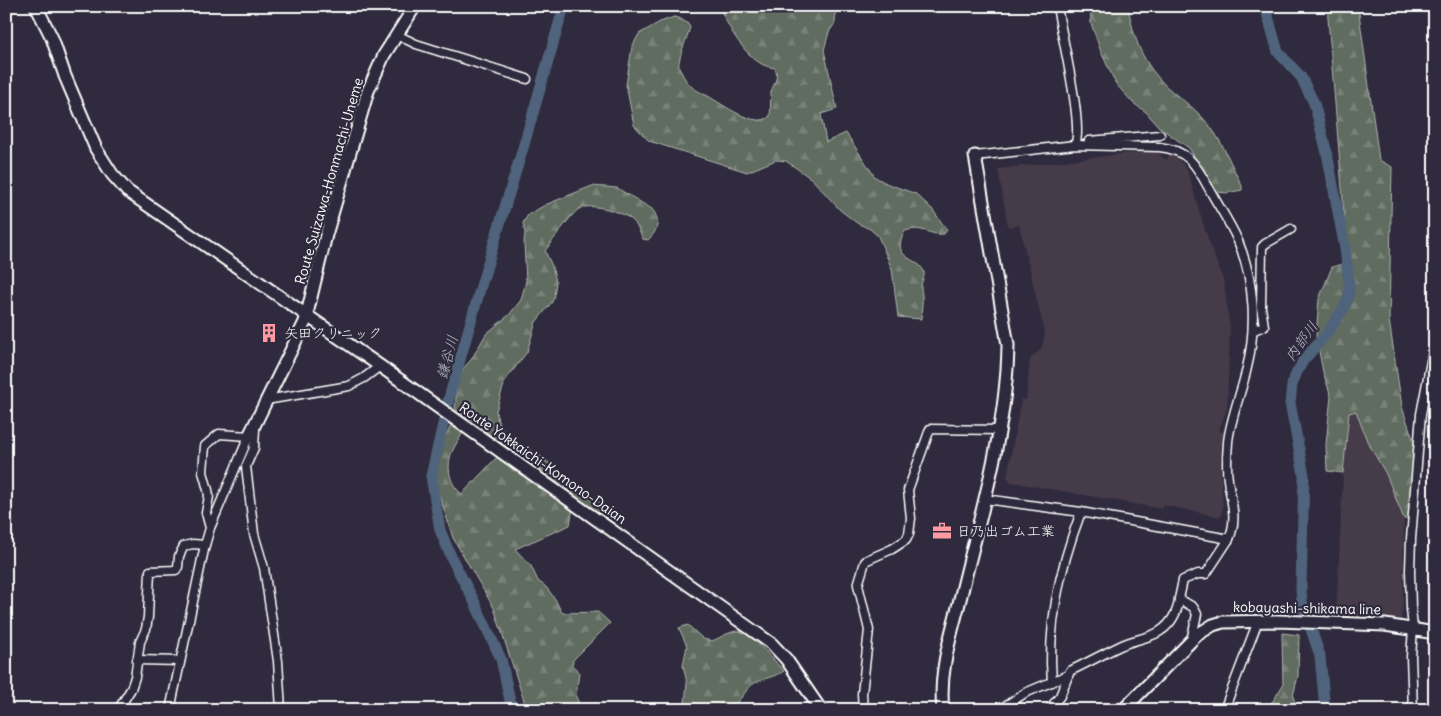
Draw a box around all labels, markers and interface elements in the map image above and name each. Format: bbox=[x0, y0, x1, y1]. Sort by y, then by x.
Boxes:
street label: Route Suizawa-Honmachi-Uneme bbox=[291, 76, 367, 286]
water label: 内部川 bbox=[1280, 317, 1322, 365]
building icon: 矢田クリニック bbox=[258, 322, 280, 344]
place label: 矢田クリニック bbox=[284, 324, 382, 342]
water label: 鎌谷川 bbox=[432, 333, 462, 381]
street label: Route Yokkaichi-Komono-Daian bbox=[456, 398, 630, 528]
office icon: 日乃出ゴム工業 bbox=[931, 520, 953, 542]
place label: 日乃出ゴム工業 bbox=[957, 522, 1055, 540]
street label: kobayashi-shikama line bbox=[1233, 598, 1381, 618]

